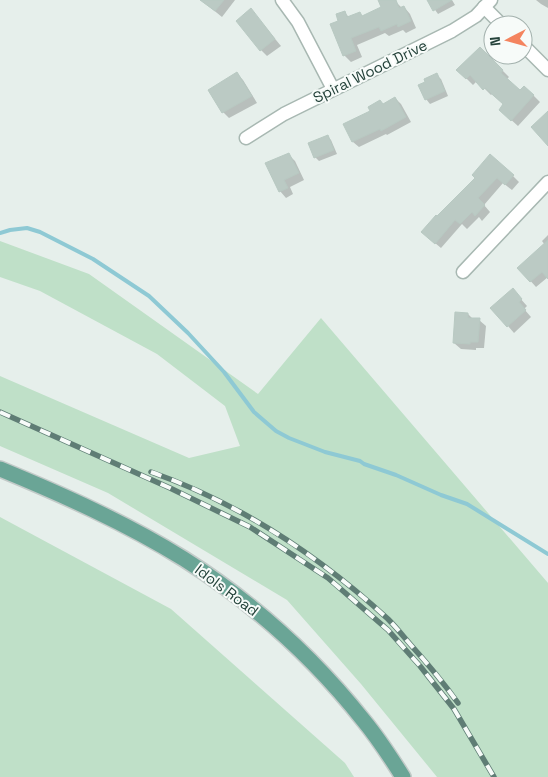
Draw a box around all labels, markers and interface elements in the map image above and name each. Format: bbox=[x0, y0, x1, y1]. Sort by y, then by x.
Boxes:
north arrow bbox=[483, 15, 533, 65]
street label: Spiral Wood Drive bbox=[310, 35, 430, 107]
text: N bbox=[486, 36, 505, 47]
street label: Idols Road bbox=[191, 560, 263, 620]

